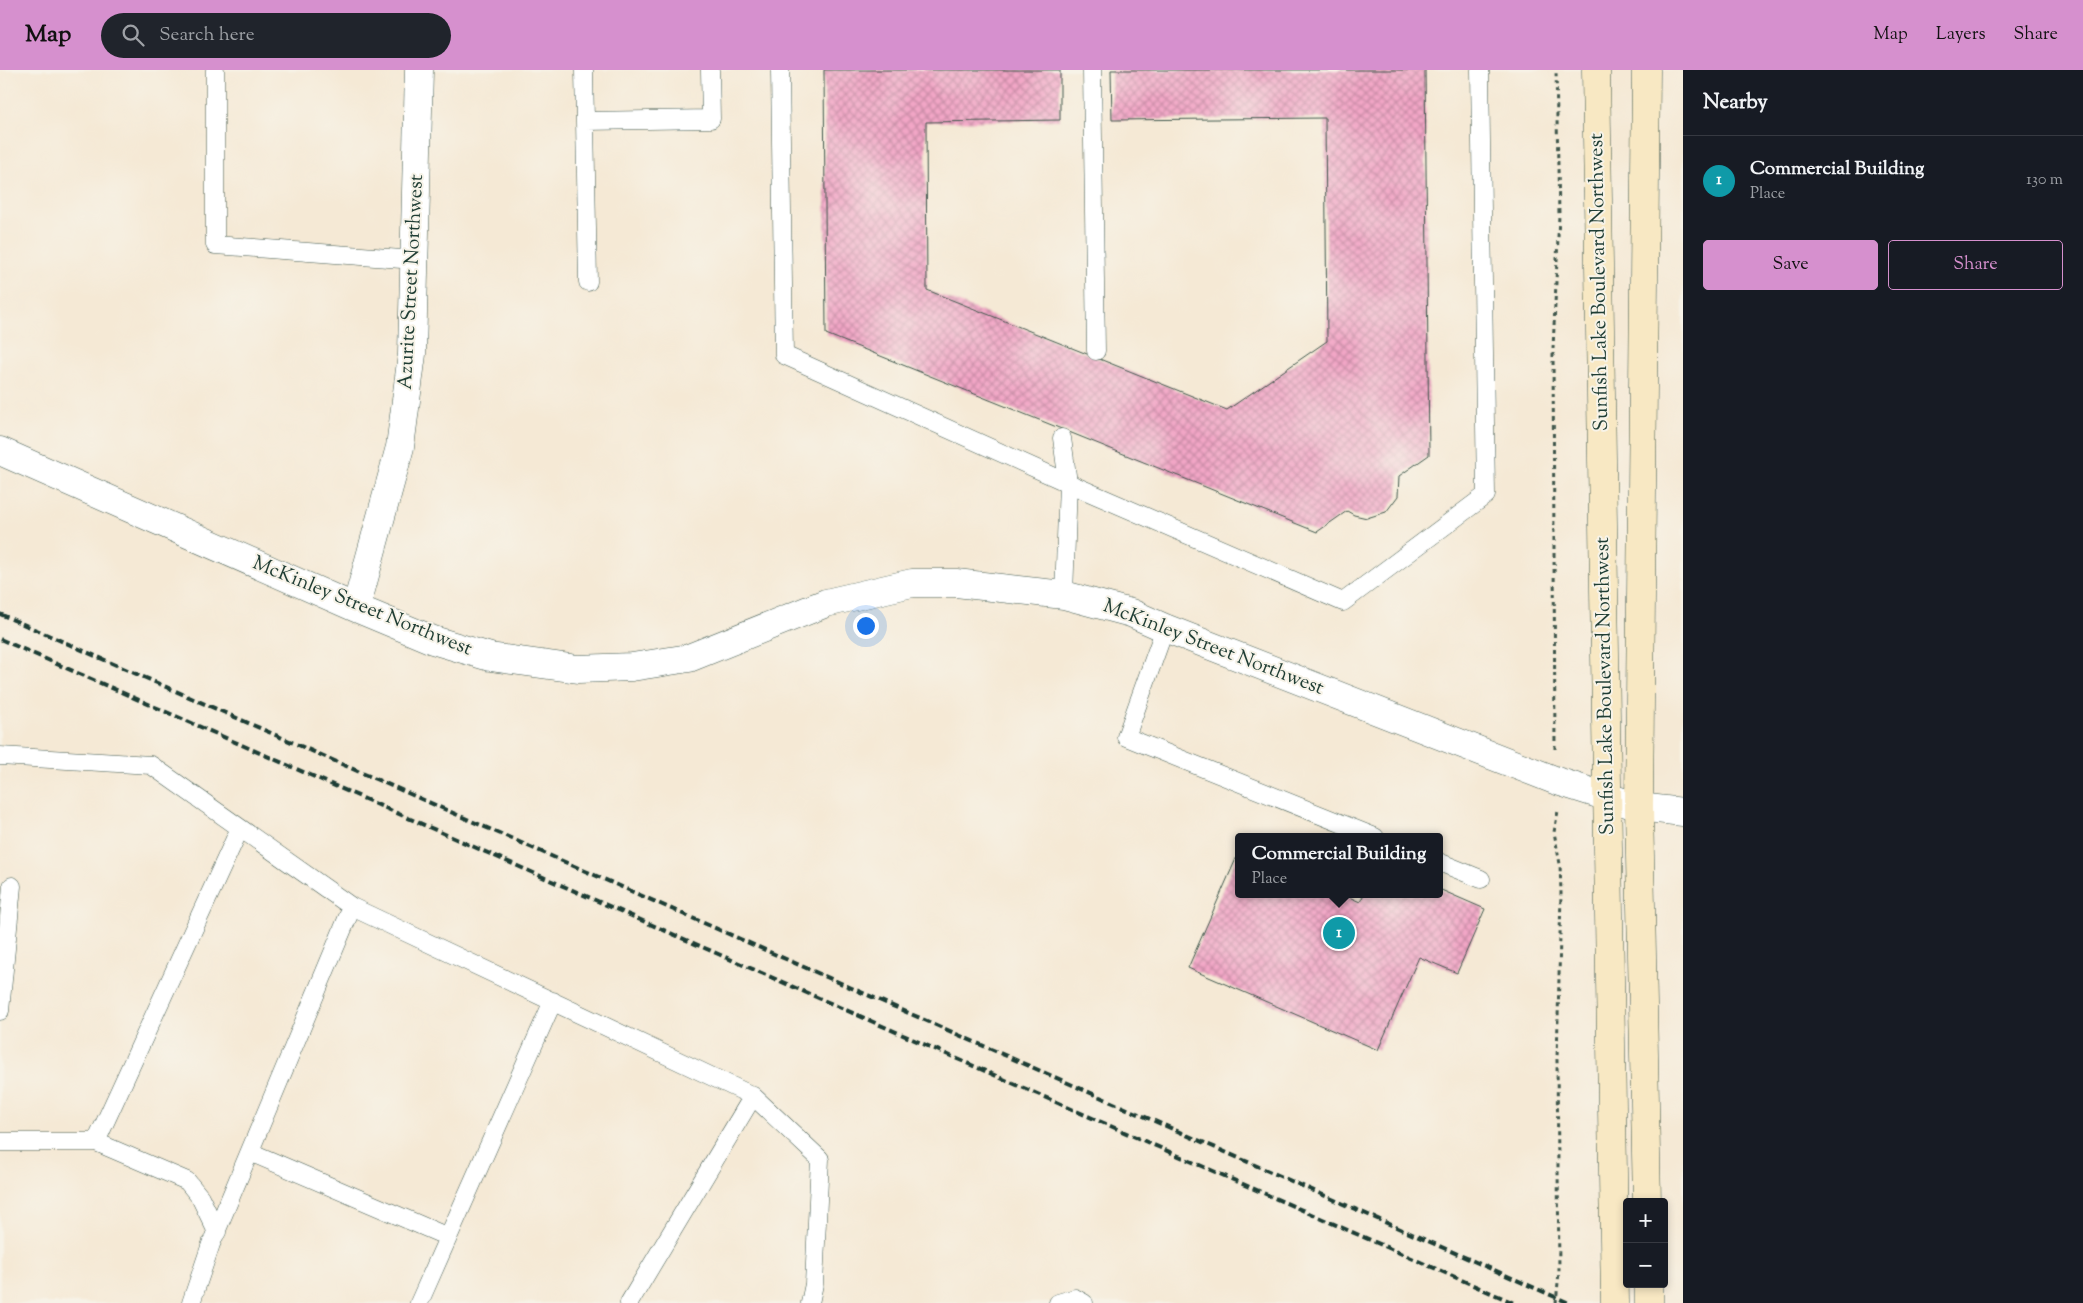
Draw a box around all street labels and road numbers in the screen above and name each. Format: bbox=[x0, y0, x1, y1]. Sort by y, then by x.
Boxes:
street label: Sunfish Lake Boulevard Northwest bbox=[1583, 133, 1617, 431]
street label: Azurite Street Northwest bbox=[392, 173, 432, 390]
street label: Sunfish Lake Boulevard Northwest bbox=[1589, 537, 1623, 835]
street label: McKinley Street Northwest bbox=[248, 550, 476, 664]
street label: McKinley Street Northwest bbox=[1098, 592, 1328, 704]

